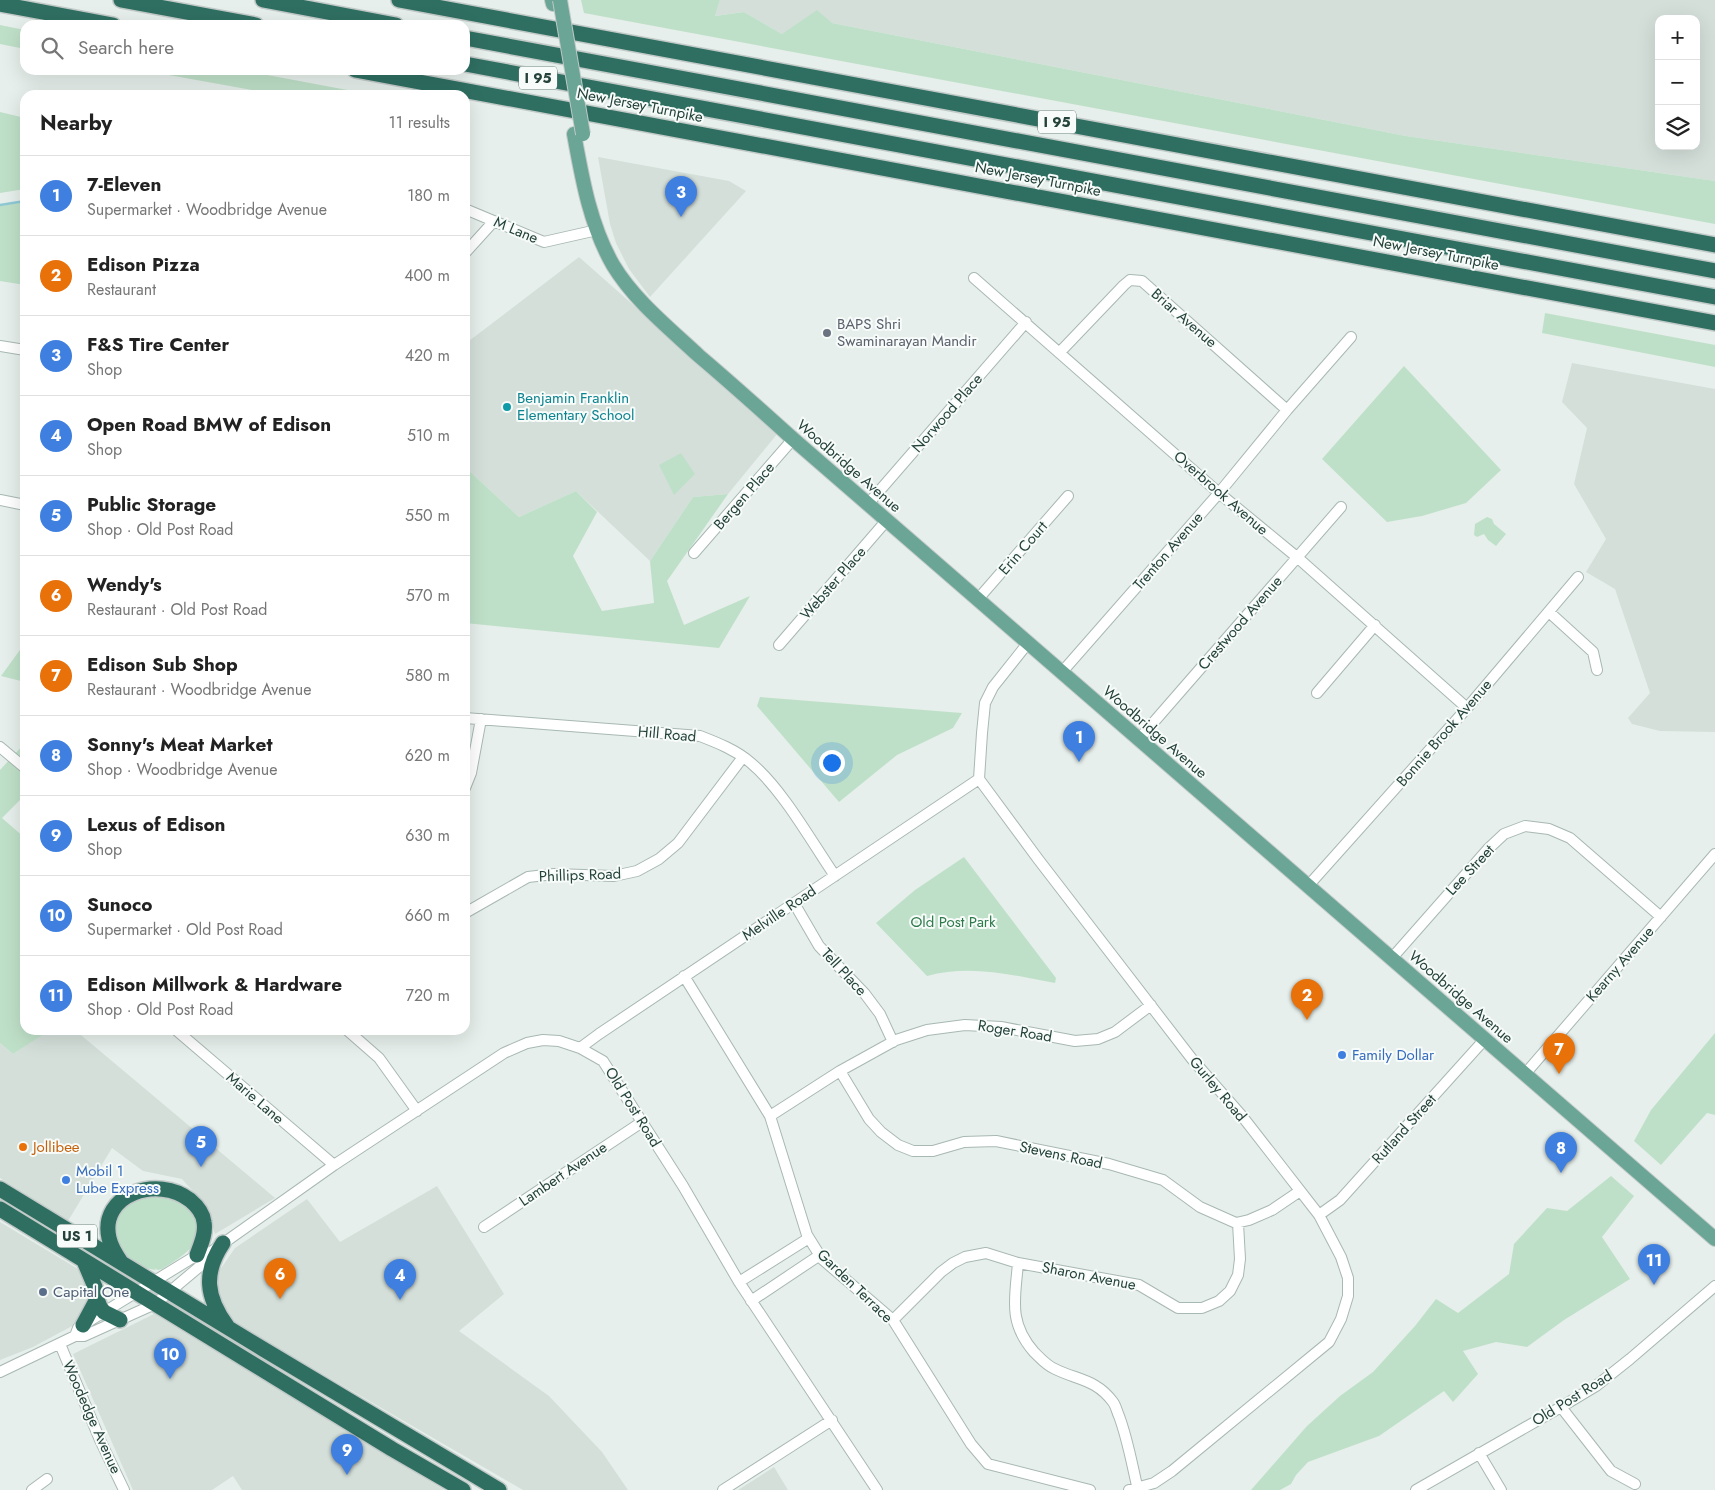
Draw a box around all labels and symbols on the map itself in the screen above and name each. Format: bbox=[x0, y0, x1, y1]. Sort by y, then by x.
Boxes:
road number: I 95 bbox=[519, 66, 557, 90]
street label: New Jersey Turnpike bbox=[575, 82, 705, 128]
road number: I 95 bbox=[1038, 110, 1076, 134]
street label: New Jersey Turnpike bbox=[973, 156, 1103, 202]
pin: 3 bbox=[665, 176, 697, 217]
street label: M Lane bbox=[490, 211, 542, 249]
street label: New Jersey Turnpike bbox=[1371, 230, 1501, 276]
street label: Briar Avenue bbox=[1146, 283, 1222, 353]
place label: BAPS Shri Swaminarayan Mandir bbox=[837, 313, 977, 352]
marker: BAPS Shri Swaminarayan Mandir bbox=[821, 327, 833, 339]
street label: Norwood Place bbox=[906, 368, 988, 457]
place label: Benjamin Franklin Elementary School bbox=[517, 387, 634, 426]
marker: Benjamin Franklin Elementary School bbox=[501, 401, 513, 413]
street label: Woodbridge Avenue bbox=[792, 414, 906, 518]
street label: Overbrook Avenue bbox=[1169, 446, 1273, 541]
street label: Bergen Place bbox=[708, 457, 780, 535]
street label: Trenton Avenue bbox=[1128, 507, 1208, 595]
street label: Erin Court bbox=[993, 516, 1053, 580]
street label: Webster Place bbox=[795, 541, 871, 624]
street label: Crestwood Avenue bbox=[1193, 571, 1287, 675]
street label: Bonnie Brook Avenue bbox=[1391, 674, 1497, 792]
street label: Woodbridge Avenue bbox=[1098, 680, 1212, 784]
street label: Hill Road bbox=[637, 720, 697, 748]
pin: 1 bbox=[1063, 721, 1095, 762]
your location bbox=[819, 750, 845, 776]
street label: Lee Street bbox=[1441, 839, 1500, 900]
street label: Phillips Road bbox=[539, 863, 621, 887]
street label: Melville Road bbox=[737, 880, 821, 946]
park label: Old Post Park bbox=[910, 911, 996, 933]
street label: Kearny Avenue bbox=[1581, 921, 1659, 1007]
street label: Tell Place bbox=[816, 943, 872, 1001]
street label: Woodbridge Avenue bbox=[1404, 945, 1518, 1049]
pin: 2 bbox=[1291, 979, 1323, 1020]
street label: Roger Road bbox=[976, 1014, 1054, 1048]
pin: 7 bbox=[1543, 1033, 1575, 1074]
place label: Family Dollar bbox=[1352, 1044, 1435, 1066]
marker: Family Dollar bbox=[1336, 1049, 1348, 1061]
street label: Gurley Road bbox=[1184, 1052, 1252, 1126]
street label: Old Post Road bbox=[600, 1063, 666, 1151]
street label: Marie Lane bbox=[221, 1067, 289, 1130]
street label: Rutland Street bbox=[1367, 1089, 1442, 1169]
pin: 5 bbox=[185, 1126, 217, 1167]
pin: 8 bbox=[1545, 1132, 1577, 1173]
street label: Stevens Road bbox=[1018, 1135, 1104, 1175]
place label: Jollibee bbox=[31, 1136, 80, 1158]
street label: Lambert Avenue bbox=[515, 1136, 612, 1212]
marker: Jollibee bbox=[17, 1141, 29, 1153]
place label: Mobil 1 Lube Express bbox=[76, 1160, 159, 1199]
marker: Mobil 1 Lube Express bbox=[60, 1174, 72, 1186]
road number: US 1 bbox=[57, 1224, 97, 1248]
street label: Garden Terrace bbox=[812, 1244, 898, 1328]
pin: 11 bbox=[1638, 1244, 1670, 1285]
street label: Sharon Avenue bbox=[1040, 1256, 1138, 1296]
pin: 6 bbox=[264, 1258, 296, 1299]
pin: 4 bbox=[384, 1259, 416, 1300]
place label: Capital One bbox=[53, 1281, 129, 1303]
marker: Capital One bbox=[37, 1286, 49, 1298]
pin: 10 bbox=[154, 1338, 186, 1379]
street label: Woodedge Avenue bbox=[57, 1357, 127, 1478]
street label: Old Post Road bbox=[1528, 1365, 1616, 1431]
pin: 9 bbox=[331, 1434, 363, 1475]

